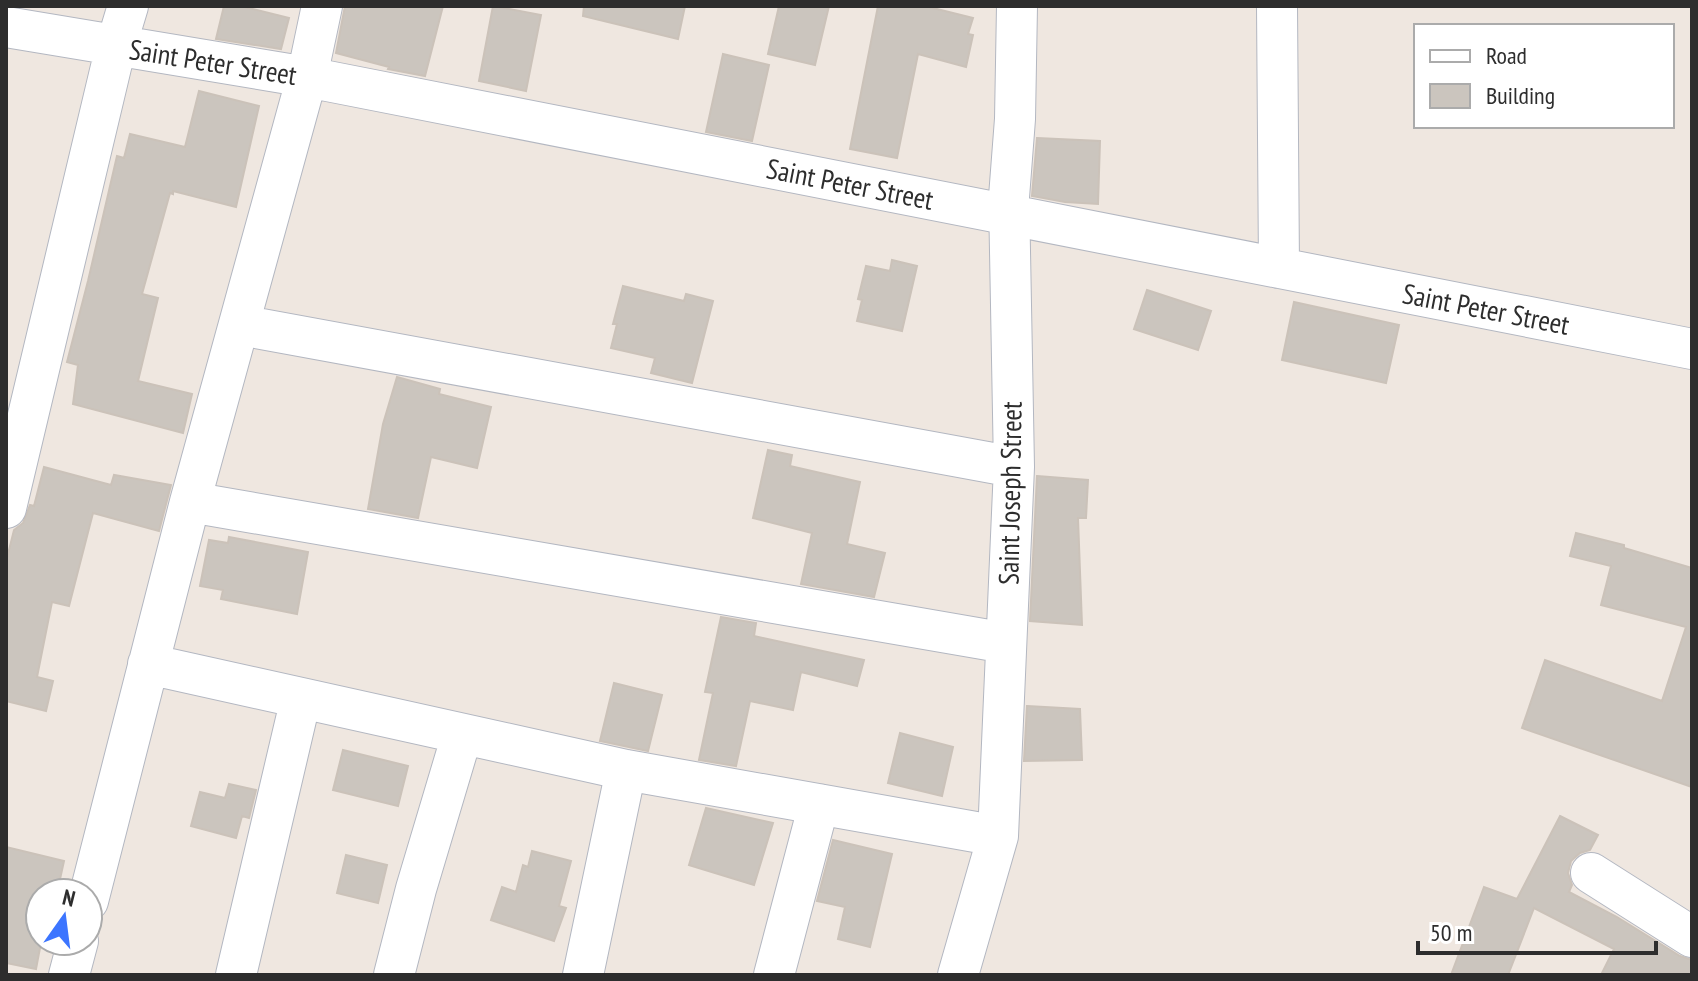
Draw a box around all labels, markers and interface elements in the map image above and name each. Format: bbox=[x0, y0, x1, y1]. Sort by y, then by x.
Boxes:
legend bbox=[1414, 24, 1674, 128]
street label: Saint Peter Street bbox=[127, 30, 300, 93]
text: Road bbox=[1486, 40, 1527, 71]
text: Building bbox=[1486, 80, 1555, 111]
street label: Saint Peter Street bbox=[764, 149, 937, 218]
street label: Saint Peter Street bbox=[1400, 274, 1573, 343]
street label: Saint Joseph Street bbox=[989, 401, 1030, 585]
north arrow bbox=[24, 877, 104, 957]
text: N bbox=[60, 883, 78, 913]
scale bar bbox=[1418, 905, 1656, 955]
text: 50 m bbox=[1430, 917, 1472, 948]

